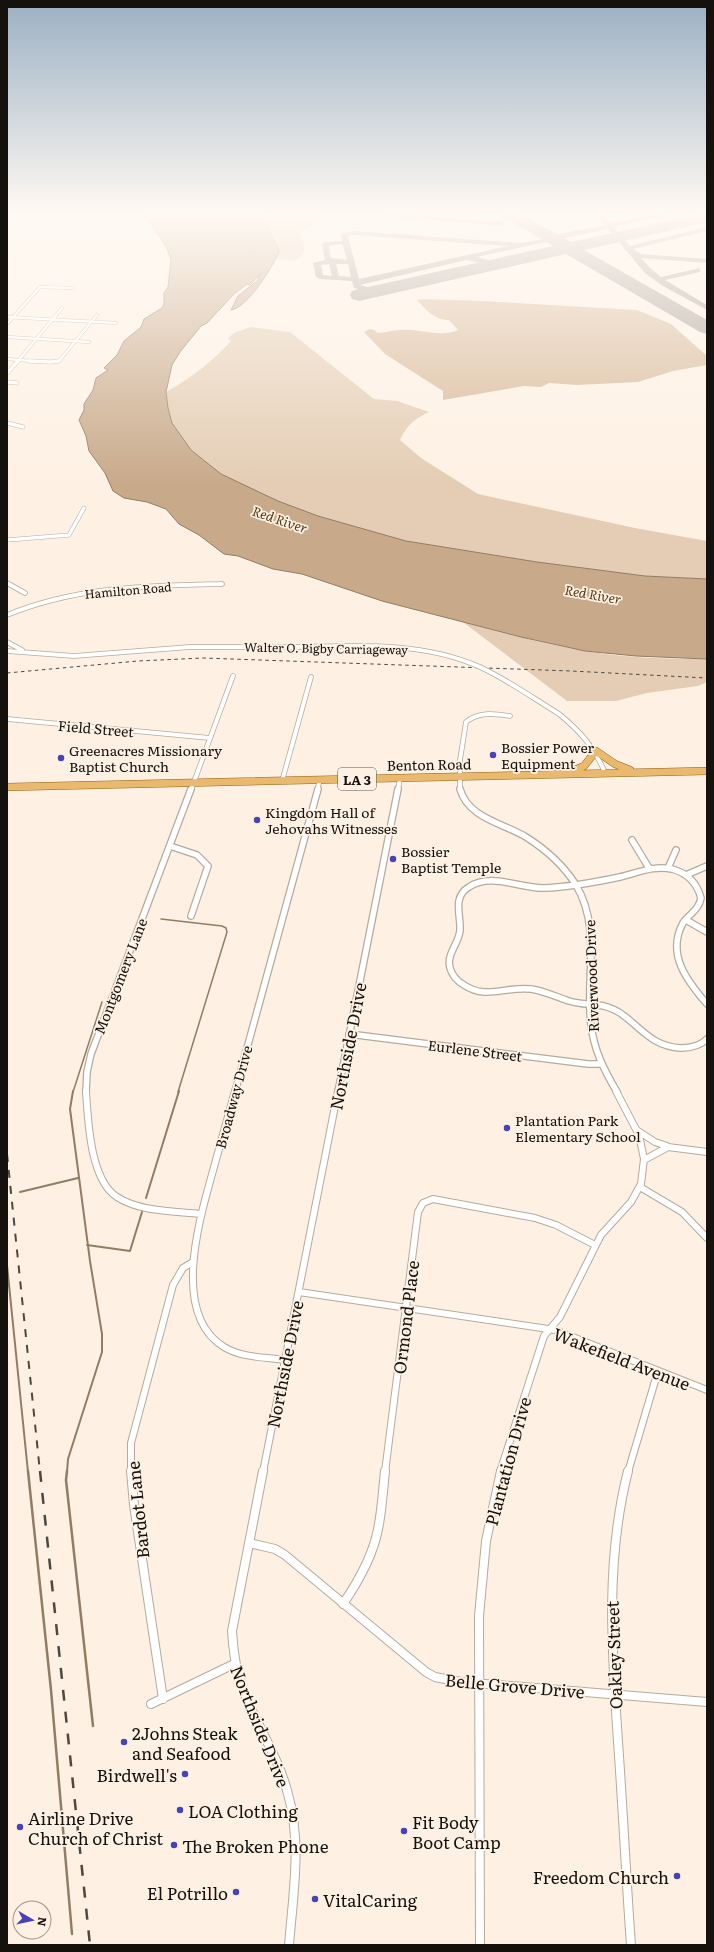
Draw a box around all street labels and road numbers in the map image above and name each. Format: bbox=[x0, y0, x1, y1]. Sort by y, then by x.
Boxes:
street label: Hamilton Road bbox=[84, 577, 173, 603]
street label: Walter O. Bigby Carriageway bbox=[244, 638, 408, 658]
street label: Field Street bbox=[57, 715, 135, 741]
street label: Benton Road bbox=[386, 753, 472, 775]
road number: LA 3 bbox=[338, 768, 376, 790]
street label: Montgomery Lane bbox=[89, 915, 151, 1037]
street label: Riverwood Drive bbox=[579, 919, 603, 1033]
street label: Northside Drive bbox=[322, 980, 372, 1112]
street label: Eurlene Street bbox=[427, 1034, 524, 1066]
street label: Broadway Drive bbox=[210, 1043, 256, 1151]
street label: Ormond Place bbox=[386, 1259, 424, 1375]
street label: Northside Drive bbox=[259, 1298, 309, 1430]
street label: Wakefield Avenue bbox=[550, 1320, 694, 1396]
street label: Plantation Drive bbox=[478, 1394, 536, 1528]
street label: Bardot Lane bbox=[119, 1460, 155, 1560]
street label: Oakley Street bbox=[599, 1600, 627, 1710]
street label: Northside Drive bbox=[225, 1661, 297, 1791]
street label: Belle Grove Drive bbox=[444, 1666, 586, 1704]

